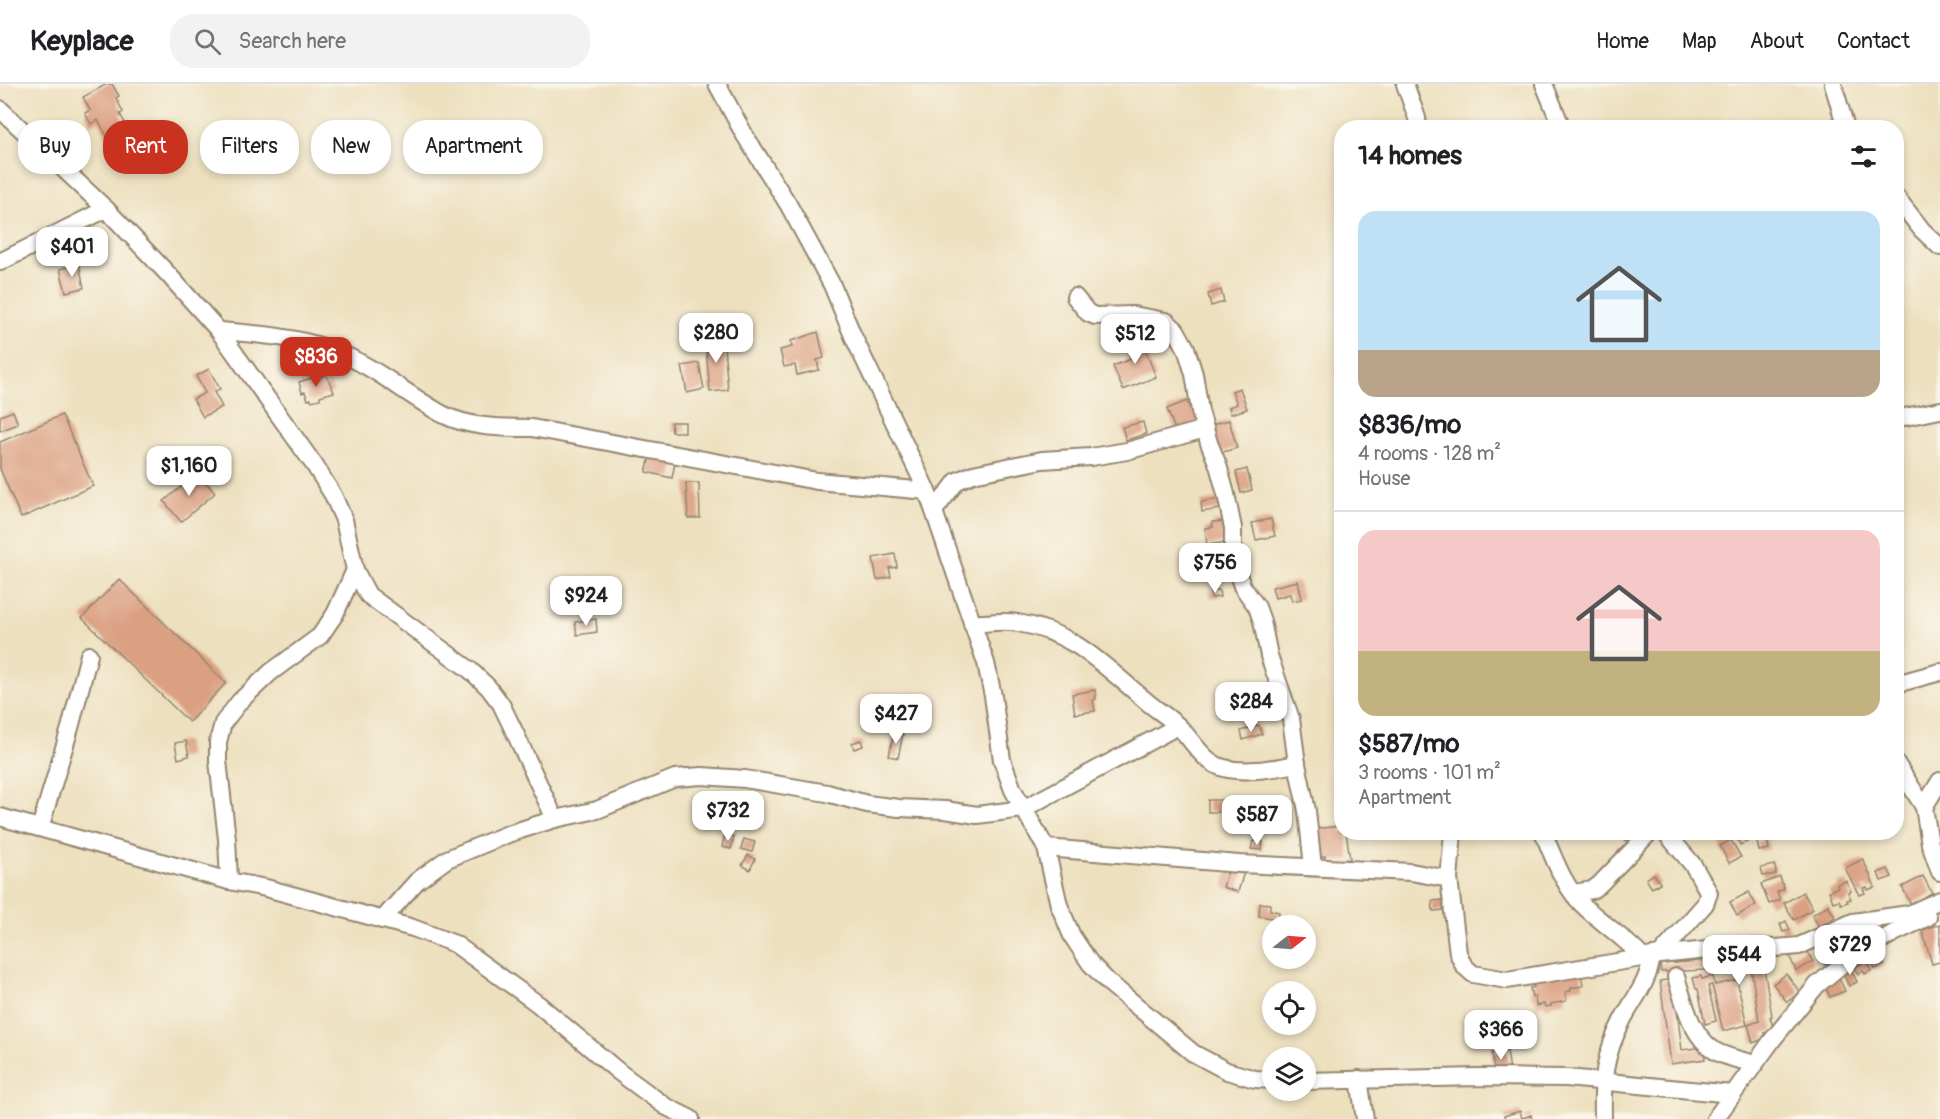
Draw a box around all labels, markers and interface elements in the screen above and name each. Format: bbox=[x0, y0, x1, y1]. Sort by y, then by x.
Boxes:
search box bbox=[170, 14, 590, 68]
text: Keyplace bbox=[30, 24, 134, 59]
icon: search bbox=[191, 25, 224, 58]
text: Search here bbox=[239, 27, 346, 55]
text: Home bbox=[1596, 28, 1649, 55]
text: Map bbox=[1682, 28, 1717, 55]
text: About bbox=[1750, 28, 1804, 55]
text: Contact bbox=[1837, 28, 1910, 55]
chip: Buy bbox=[18, 120, 91, 174]
chip: Rent bbox=[103, 120, 188, 174]
chip: Filters bbox=[200, 120, 299, 174]
chip: New bbox=[311, 120, 391, 174]
chip: Apartment bbox=[403, 120, 543, 174]
text: 14 homes bbox=[1358, 140, 1462, 172]
icon: filters bbox=[1847, 140, 1880, 173]
pin: $401 bbox=[36, 227, 108, 278]
text: $401 bbox=[50, 234, 94, 259]
icon: home bbox=[1565, 250, 1673, 358]
pin: $280 bbox=[680, 313, 752, 364]
pin: $512 bbox=[1099, 314, 1171, 365]
text: $280 bbox=[693, 320, 739, 345]
text: $512 bbox=[1115, 321, 1155, 346]
pin: $836 bbox=[280, 337, 352, 388]
text: $836 bbox=[294, 344, 338, 369]
text: $836/mo bbox=[1358, 409, 1461, 441]
text: 4 rooms · 128 m² bbox=[1358, 441, 1501, 466]
pin: $1,160 bbox=[140, 446, 238, 497]
text: $1,160 bbox=[161, 453, 217, 478]
text: House bbox=[1358, 466, 1410, 491]
pin: $756 bbox=[1179, 543, 1251, 594]
text: $756 bbox=[1193, 550, 1237, 575]
icon: home bbox=[1565, 569, 1673, 677]
pin: $924 bbox=[550, 576, 622, 627]
text: $924 bbox=[564, 583, 608, 608]
pin: $284 bbox=[1215, 682, 1287, 733]
text: $284 bbox=[1229, 689, 1273, 714]
pin: $427 bbox=[860, 694, 932, 745]
text: $427 bbox=[874, 701, 918, 726]
text: $587/mo bbox=[1358, 728, 1459, 760]
text: 3 rooms · 101 m² bbox=[1358, 760, 1501, 785]
text: Apartment bbox=[1358, 785, 1451, 810]
pin: $732 bbox=[692, 791, 764, 842]
pin: $587 bbox=[1221, 795, 1293, 846]
text: $732 bbox=[706, 798, 750, 823]
text: $587 bbox=[1236, 802, 1278, 827]
north arrow bbox=[1262, 915, 1316, 969]
map controls bbox=[1262, 915, 1316, 1101]
pin: $729 bbox=[1814, 925, 1886, 976]
text: $729 bbox=[1829, 932, 1871, 957]
pin: $544 bbox=[1703, 935, 1775, 986]
text: $544 bbox=[1717, 942, 1761, 967]
button: locate bbox=[1262, 981, 1316, 1035]
pin: $366 bbox=[1465, 1010, 1537, 1061]
text: $366 bbox=[1478, 1017, 1524, 1042]
button: layers bbox=[1262, 1047, 1316, 1101]

